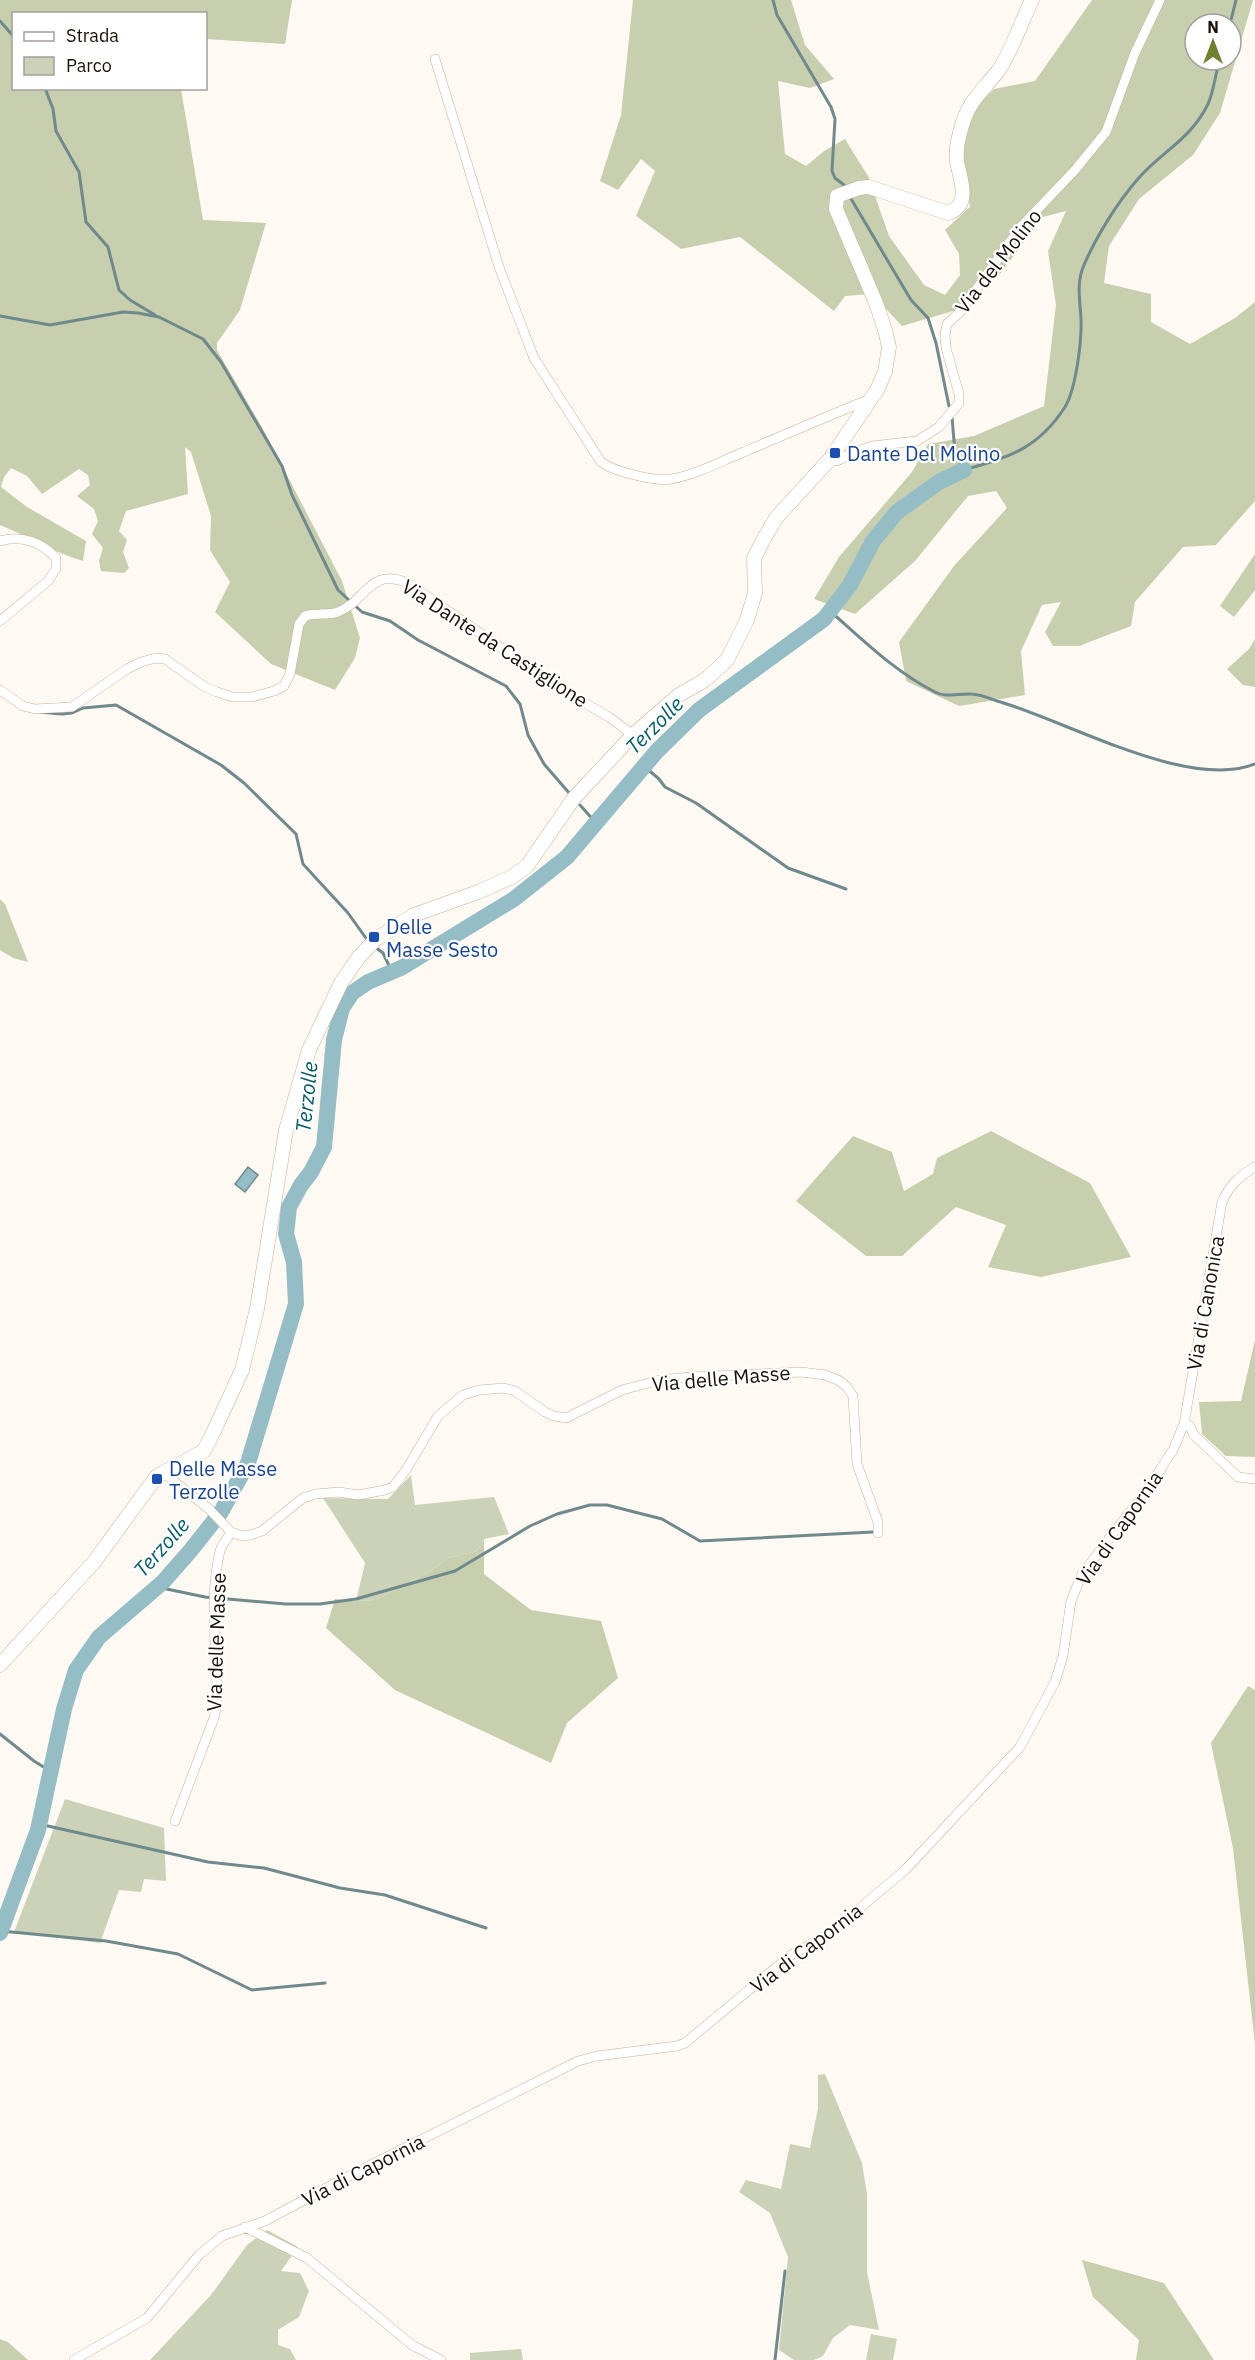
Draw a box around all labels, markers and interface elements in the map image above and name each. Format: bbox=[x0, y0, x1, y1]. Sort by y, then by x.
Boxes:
legend bbox=[12, 12, 207, 90]
north arrow bbox=[1183, 12, 1243, 72]
text: N bbox=[1207, 17, 1219, 37]
text: Strada bbox=[66, 24, 119, 47]
text: Parco bbox=[66, 54, 112, 77]
street label: Via del Molino bbox=[949, 203, 1047, 319]
place label: Dante Del Molino bbox=[847, 440, 1000, 467]
marker: Dante Del Molino bbox=[828, 446, 842, 460]
street label: Via Dante da Castiglione bbox=[397, 573, 593, 713]
water label: Terzolle bbox=[619, 690, 689, 760]
place label: Delle Masse Sesto bbox=[386, 913, 498, 963]
marker: Delle Masse Sesto bbox=[367, 930, 381, 944]
water label: Terzolle bbox=[288, 1060, 324, 1134]
street label: Via di Canonica bbox=[1180, 1233, 1230, 1373]
street label: Via delle Masse bbox=[651, 1358, 791, 1398]
place label: Delle Masse Terzolle bbox=[169, 1455, 277, 1505]
street label: Via di Capornia bbox=[1069, 1465, 1169, 1591]
marker: Delle Masse Terzolle bbox=[150, 1472, 164, 1486]
water label: Terzolle bbox=[127, 1511, 195, 1583]
street label: Via delle Masse bbox=[200, 1572, 232, 1712]
street label: Via di Capornia bbox=[744, 1897, 868, 1999]
street label: Via di Capornia bbox=[297, 2127, 429, 2212]

